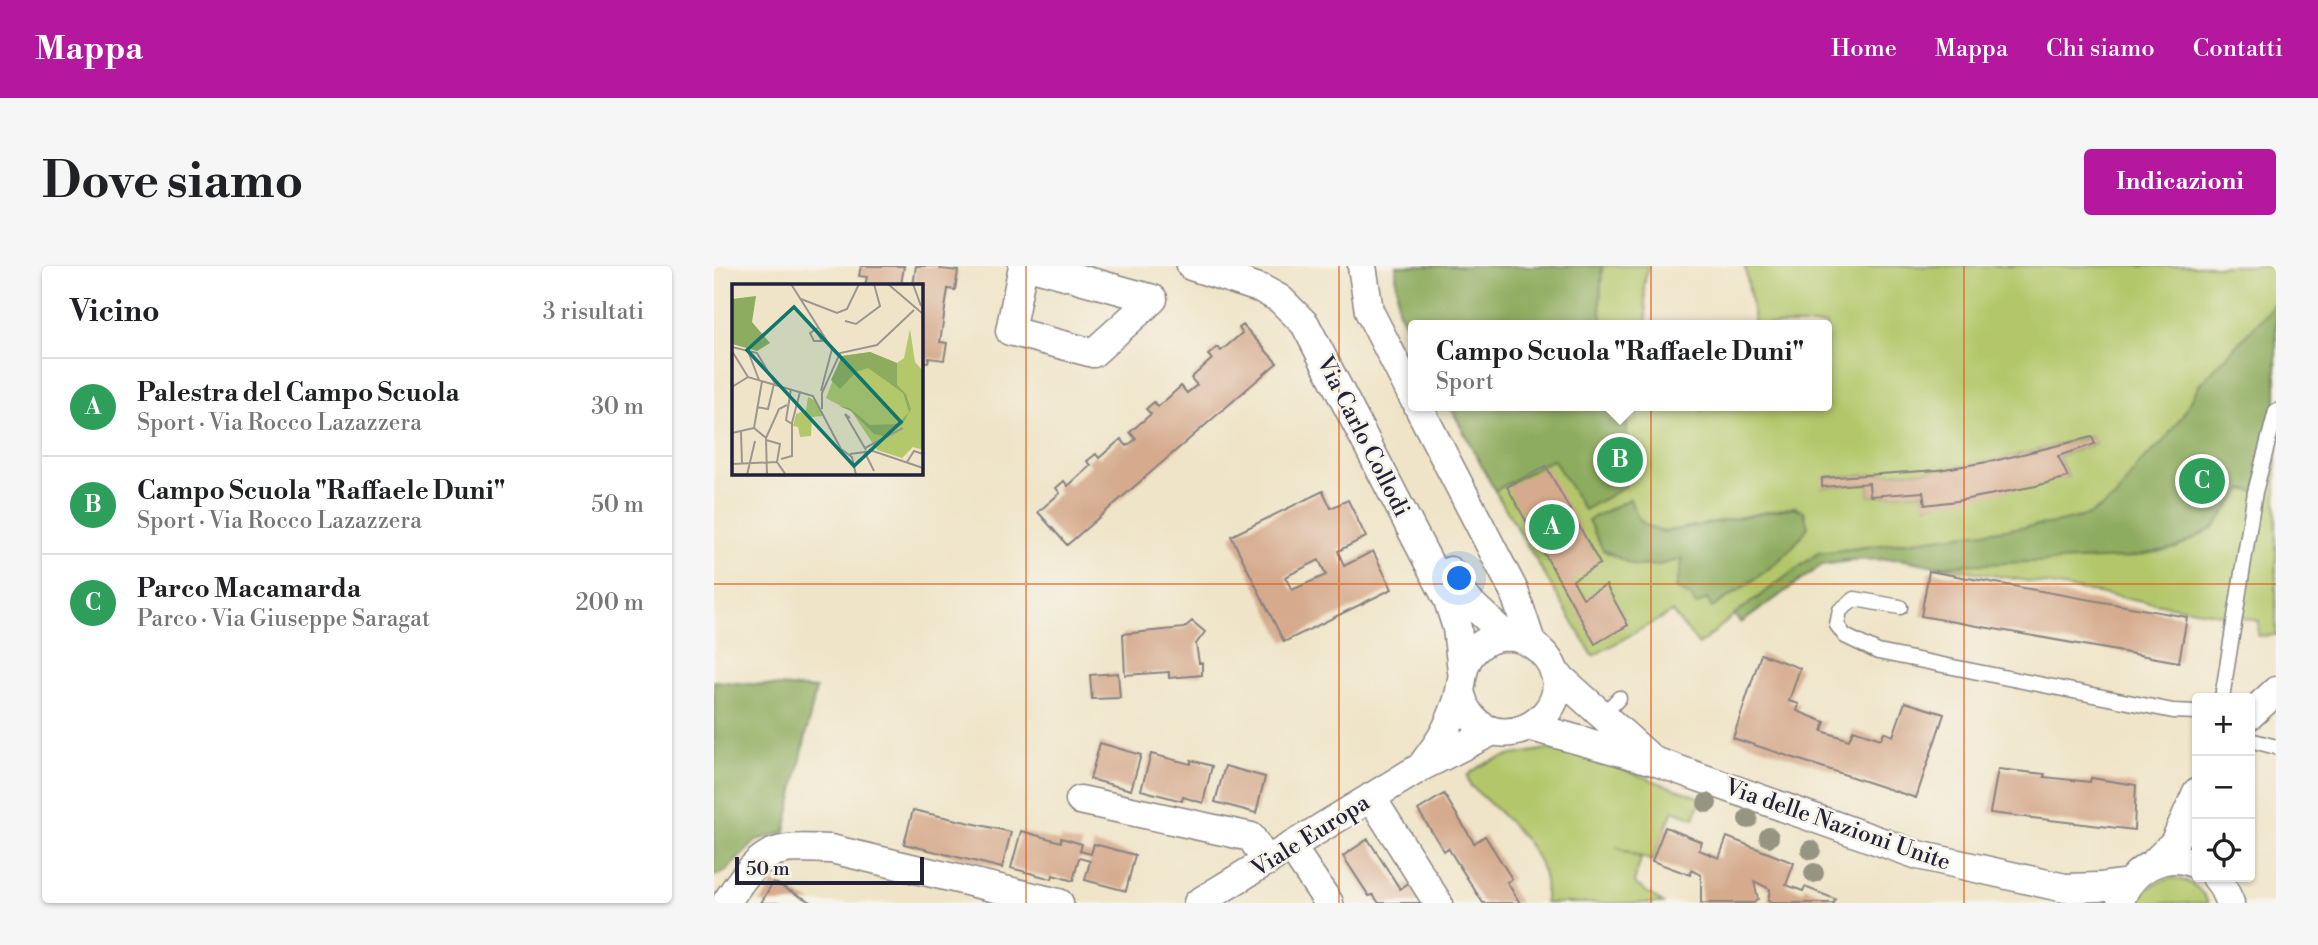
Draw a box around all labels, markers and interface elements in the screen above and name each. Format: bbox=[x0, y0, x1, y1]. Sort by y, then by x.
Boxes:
text: Mappa bbox=[35, 29, 143, 70]
text: Home bbox=[1831, 34, 1897, 64]
text: Mappa bbox=[1935, 34, 2008, 64]
text: Chi siamo bbox=[2046, 34, 2155, 64]
text: Contatti bbox=[2193, 34, 2283, 64]
button: Indicazioni bbox=[2084, 149, 2276, 215]
text: Dove siamo bbox=[42, 152, 303, 213]
inset map bbox=[732, 284, 922, 474]
text: Vicino bbox=[70, 293, 160, 331]
text: 3 risultati bbox=[543, 298, 644, 326]
popup bbox=[1408, 320, 1832, 411]
text: Campo Scuola "Raffaele Duni" bbox=[1436, 336, 1804, 368]
street label: Via Carlo Collodi bbox=[1310, 351, 1416, 521]
text: Sport bbox=[1436, 368, 1494, 396]
text: Palestra del Campo Scuola bbox=[137, 377, 460, 409]
text: A bbox=[85, 393, 101, 421]
text: 30 m bbox=[591, 393, 644, 421]
text: Sport · Via Rocco Lazazzera bbox=[137, 409, 422, 437]
pin: B bbox=[1597, 434, 1643, 486]
pin: C bbox=[2179, 455, 2225, 507]
text: Campo Scuola "Raffaele Duni" bbox=[137, 475, 505, 507]
text: B bbox=[84, 491, 102, 519]
text: 50 m bbox=[591, 491, 644, 519]
pin: A bbox=[1529, 501, 1575, 553]
text: Sport · Via Rocco Lazazzera bbox=[137, 507, 422, 535]
your location bbox=[1442, 561, 1476, 595]
text: Parco Macamarda bbox=[137, 573, 361, 605]
text: C bbox=[85, 589, 101, 617]
text: 200 m bbox=[576, 589, 644, 617]
text: Parco · Via Giuseppe Saragat bbox=[137, 605, 430, 633]
map controls bbox=[2192, 693, 2255, 882]
button: + bbox=[2192, 693, 2255, 756]
button: − bbox=[2192, 756, 2255, 819]
street label: Via delle Nazioni Unite bbox=[1720, 773, 1954, 877]
street label: Viale Europa bbox=[1245, 788, 1375, 884]
button: locate bbox=[2192, 819, 2255, 882]
scale bar bbox=[735, 854, 924, 886]
text: 50 m bbox=[746, 857, 790, 881]

